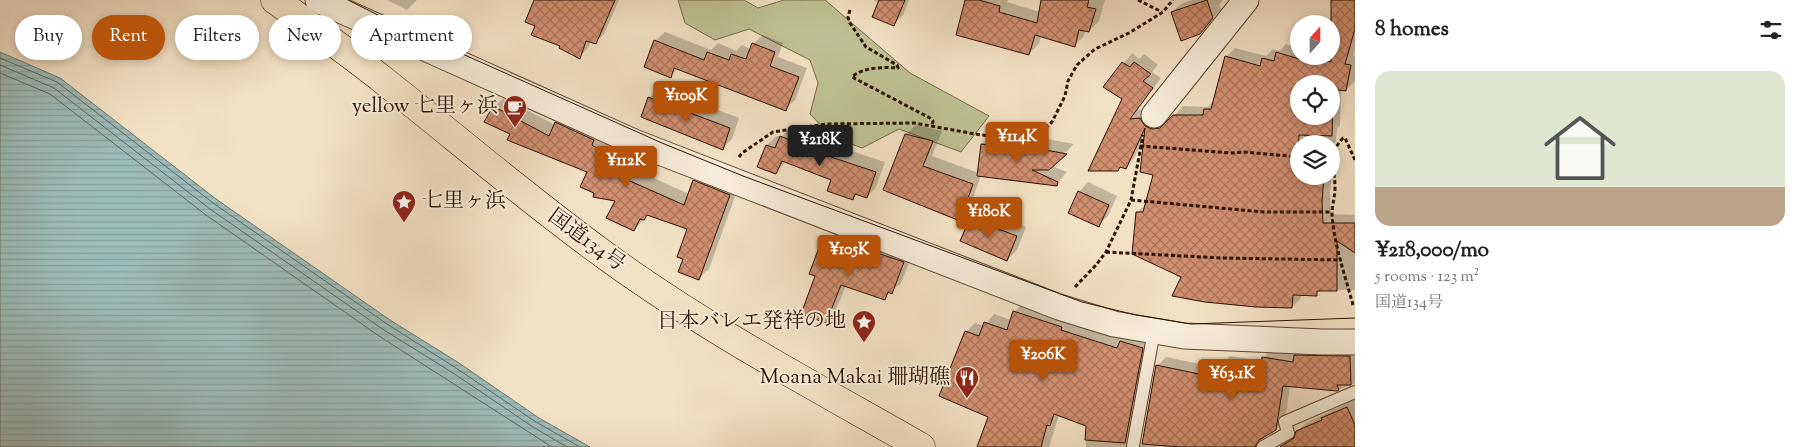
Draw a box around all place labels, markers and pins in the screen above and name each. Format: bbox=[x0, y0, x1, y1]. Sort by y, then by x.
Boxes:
pin: ¥109K bbox=[651, 80, 721, 123]
place label: yellow 七里ヶ浜 bbox=[352, 92, 498, 122]
cafe icon: yellow 七里ヶ浜 bbox=[502, 94, 528, 128]
pin: ¥114K bbox=[982, 121, 1052, 164]
pin: ¥218K bbox=[785, 124, 855, 167]
pin: ¥112K bbox=[591, 146, 661, 188]
place label: 七里ヶ浜 bbox=[422, 187, 506, 217]
place icon: 七里ヶ浜 bbox=[391, 189, 417, 223]
pin: ¥180K bbox=[954, 196, 1024, 239]
pin: ¥105K bbox=[814, 234, 884, 277]
place label: 日本バレエ発祥の地 bbox=[657, 307, 846, 337]
place icon: 日本バレエ発祥の地 bbox=[851, 309, 877, 343]
pin: ¥206K bbox=[1008, 340, 1078, 382]
pin: ¥63.1K bbox=[1191, 358, 1273, 401]
place label: Moana Makai 珊瑚礁 bbox=[760, 363, 950, 393]
restaurant icon: Moana Makai 珊瑚礁 bbox=[954, 365, 980, 399]

